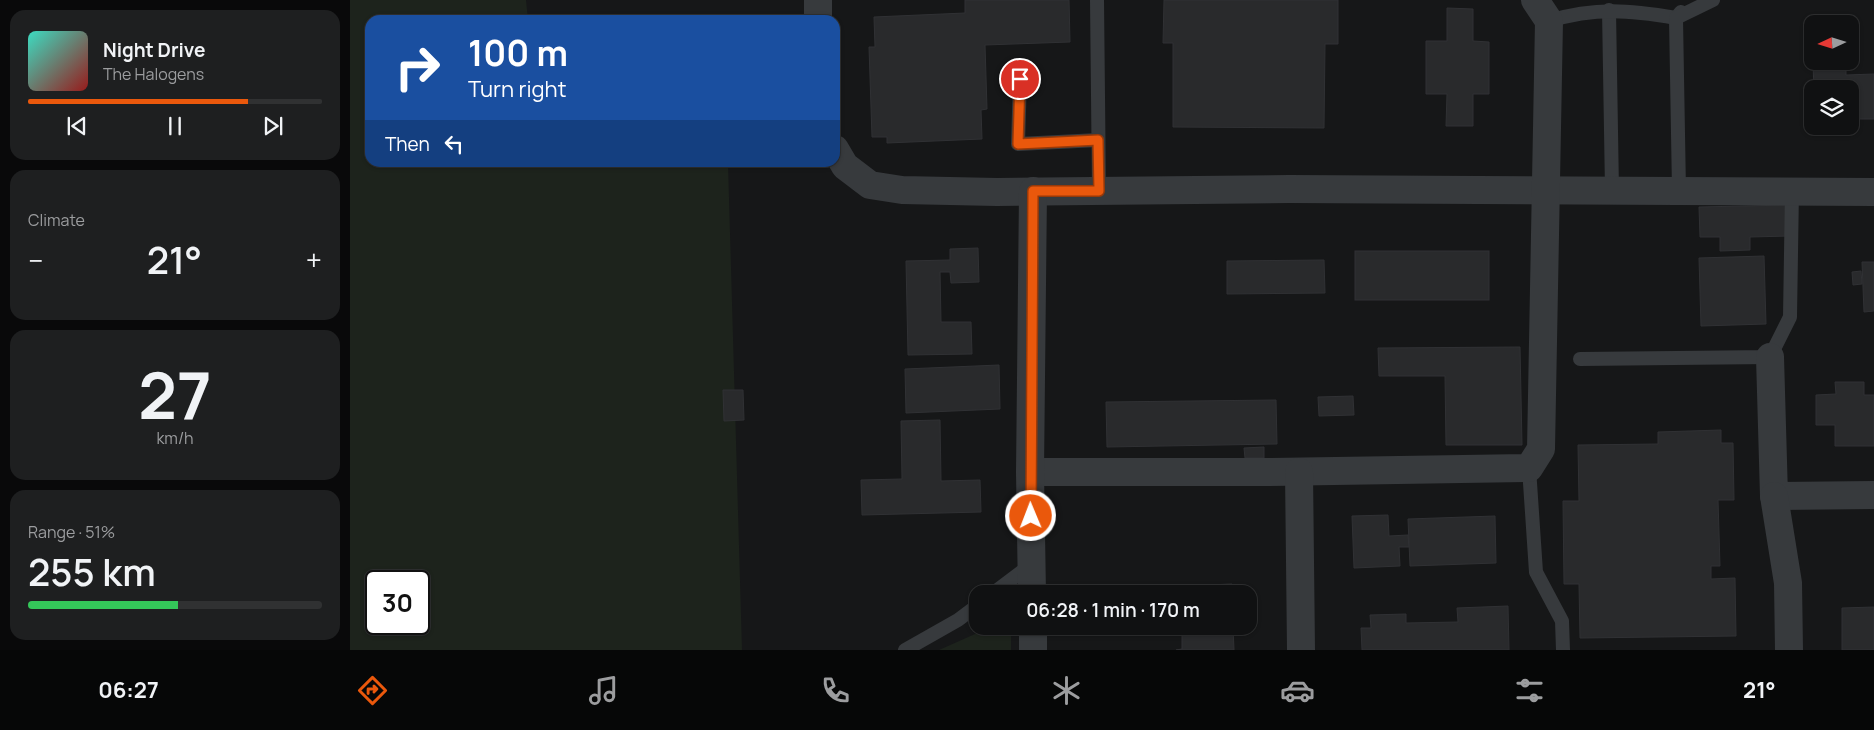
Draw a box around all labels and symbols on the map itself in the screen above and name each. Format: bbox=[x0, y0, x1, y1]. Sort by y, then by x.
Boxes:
north arrow bbox=[1804, 15, 1859, 70]
pin bbox=[999, 58, 1041, 100]
position arrow bbox=[1004, 489, 1056, 541]
speed limit sign: 30 bbox=[365, 570, 430, 635]

